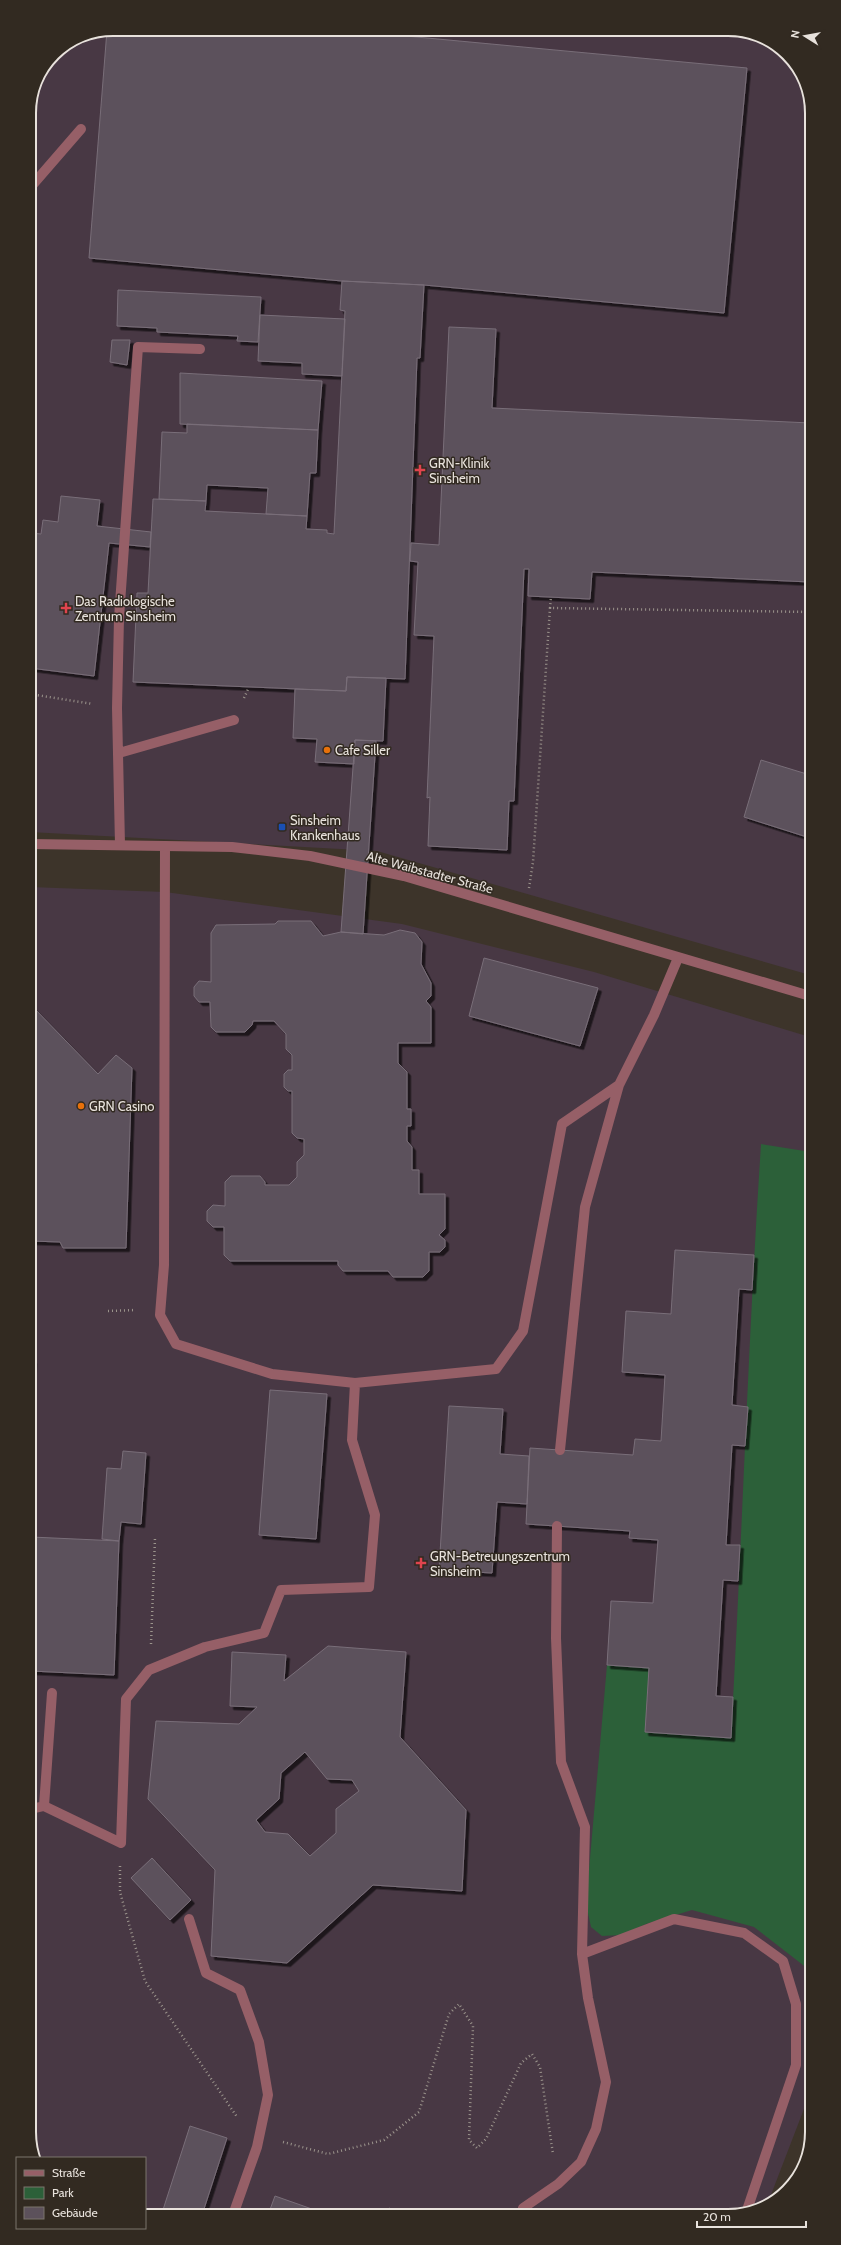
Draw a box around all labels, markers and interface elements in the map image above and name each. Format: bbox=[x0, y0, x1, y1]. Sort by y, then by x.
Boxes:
north arrow bbox=[785, 16, 825, 56]
text: N bbox=[788, 29, 803, 39]
place label: GRN-Klinik Sinsheim bbox=[429, 455, 489, 486]
marker: GRN-Klinik Sinsheim bbox=[414, 464, 426, 476]
place label: Das Radiologische Zentrum Sinsheim bbox=[75, 593, 176, 624]
marker: Das Radiologische Zentrum Sinsheim bbox=[60, 602, 72, 614]
place label: Cafe Siller bbox=[335, 742, 391, 758]
marker: Cafe Siller bbox=[322, 745, 332, 755]
place label: Sinsheim Krankenhaus bbox=[290, 812, 360, 843]
marker: Sinsheim Krankenhaus bbox=[277, 822, 287, 832]
street label: Alte Waibstadter Straße bbox=[365, 847, 495, 897]
place label: GRN Casino bbox=[89, 1098, 154, 1114]
marker: GRN Casino bbox=[76, 1101, 86, 1111]
place label: GRN-Betreuungszentrum Sinsheim bbox=[430, 1548, 570, 1579]
marker: GRN-Betreuungszentrum Sinsheim bbox=[415, 1557, 427, 1569]
legend bbox=[16, 2157, 146, 2229]
text: Straße bbox=[52, 2165, 85, 2180]
text: Park bbox=[52, 2185, 74, 2200]
scale bar bbox=[697, 2203, 806, 2229]
text: Gebäude bbox=[52, 2205, 98, 2220]
text: 20 m bbox=[703, 2209, 731, 2224]

